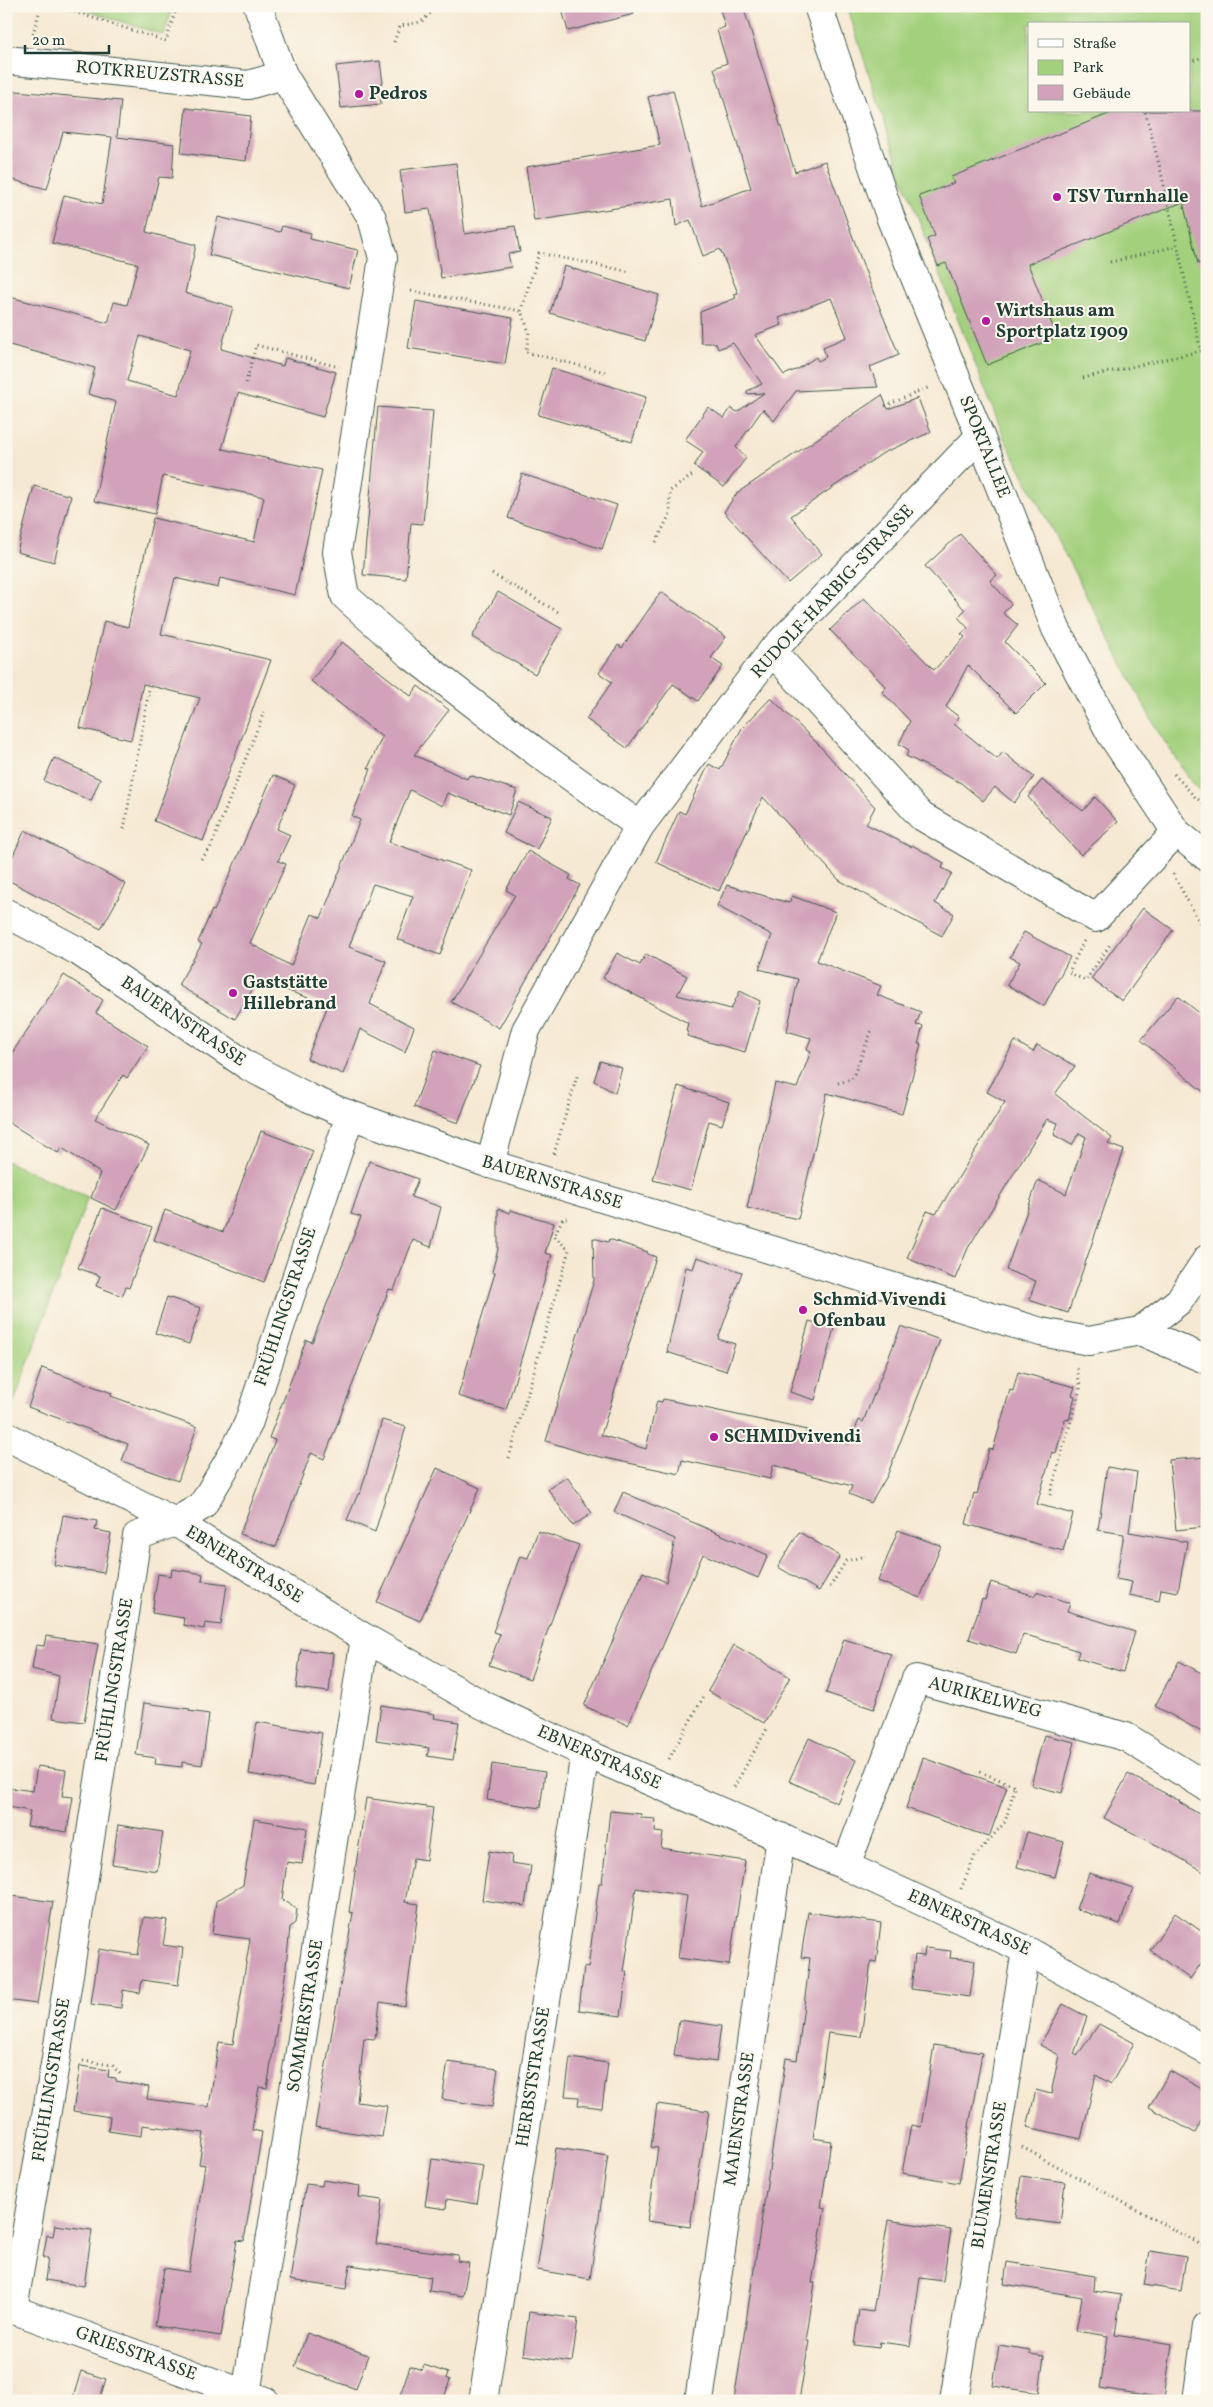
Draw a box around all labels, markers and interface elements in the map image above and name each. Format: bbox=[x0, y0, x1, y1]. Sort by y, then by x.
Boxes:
scale bar bbox=[25, 22, 109, 54]
legend bbox=[1028, 22, 1190, 112]
text: 20 m bbox=[32, 31, 65, 52]
text: Straße bbox=[1073, 34, 1116, 55]
street label: ROTKREUZSTRASSE bbox=[75, 55, 246, 95]
text: Park bbox=[1073, 58, 1104, 79]
place label: Pedros bbox=[369, 82, 427, 107]
text: Gebäude bbox=[1073, 84, 1131, 105]
marker: Pedros bbox=[353, 88, 365, 100]
place label: TSV Turnhalle bbox=[1067, 185, 1188, 210]
marker: TSV Turnhalle bbox=[1051, 191, 1063, 203]
place label: Wirtshaus am Sportplatz 1909 bbox=[996, 299, 1128, 345]
marker: Wirtshaus am Sportplatz 1909 bbox=[980, 315, 992, 327]
street label: SPORTALLEE bbox=[952, 392, 1016, 502]
street label: RUDOLF-HARBIG-STRASSE bbox=[746, 500, 920, 684]
street label: BAUERNSTRASSE bbox=[115, 971, 251, 1073]
place label: Gaststätte Hillebrand bbox=[243, 971, 336, 1017]
marker: Gaststätte Hillebrand bbox=[227, 987, 239, 999]
street label: BAUERNSTRASSE bbox=[478, 1150, 626, 1216]
street label: FRÜHLINGSTRASSE bbox=[248, 1224, 324, 1390]
place label: Schmid Vivendi Ofenbau bbox=[813, 1288, 946, 1334]
marker: Schmid Vivendi Ofenbau bbox=[797, 1304, 809, 1316]
place label: SCHMIDvivendi bbox=[724, 1425, 861, 1450]
marker: SCHMIDvivendi bbox=[708, 1431, 720, 1443]
street label: EBNERSTRASSE bbox=[180, 1520, 308, 1610]
street label: FRÜHLINGSTRASSE bbox=[90, 1596, 140, 1764]
street label: AURIKELWEG bbox=[925, 1671, 1045, 1725]
street label: EBNERSTRASSE bbox=[533, 1719, 665, 1797]
street label: EBNERSTRASSE bbox=[903, 1883, 1035, 1963]
street label: SOMMERSTRASSE bbox=[282, 1937, 330, 2094]
street label: FRÜHLINGSTRASSE bbox=[27, 1996, 77, 2164]
street label: HERBSTSTRASSE bbox=[511, 2005, 557, 2149]
street label: MAIENSTRASSE bbox=[718, 2050, 762, 2188]
street label: BLUMENSTRASSE bbox=[966, 2099, 1014, 2251]
street label: GRIESSTRASSE bbox=[72, 2320, 200, 2388]

